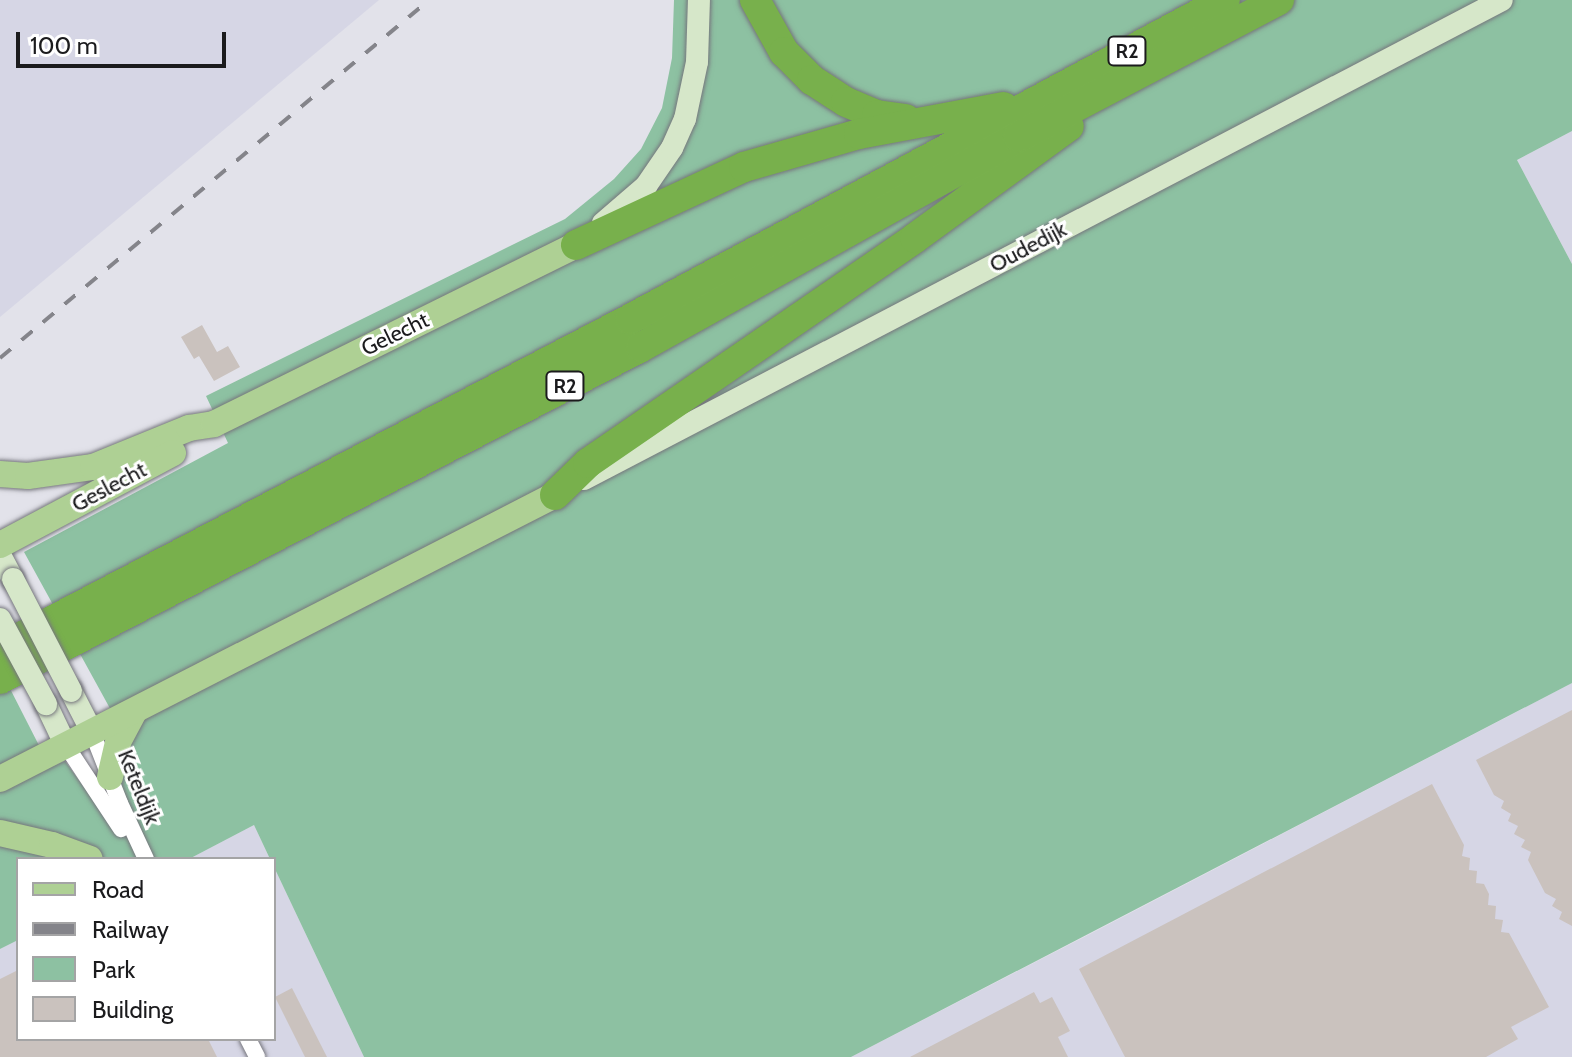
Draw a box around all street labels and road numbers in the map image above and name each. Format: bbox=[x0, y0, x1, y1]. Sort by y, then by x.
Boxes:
road number: R2 bbox=[1107, 35, 1147, 67]
street label: Oudedijk bbox=[985, 216, 1071, 278]
street label: Gelecht bbox=[357, 306, 433, 362]
road number: R2 bbox=[545, 370, 585, 402]
street label: Geslecht bbox=[67, 456, 151, 518]
street label: Keteldijk bbox=[112, 746, 166, 828]

